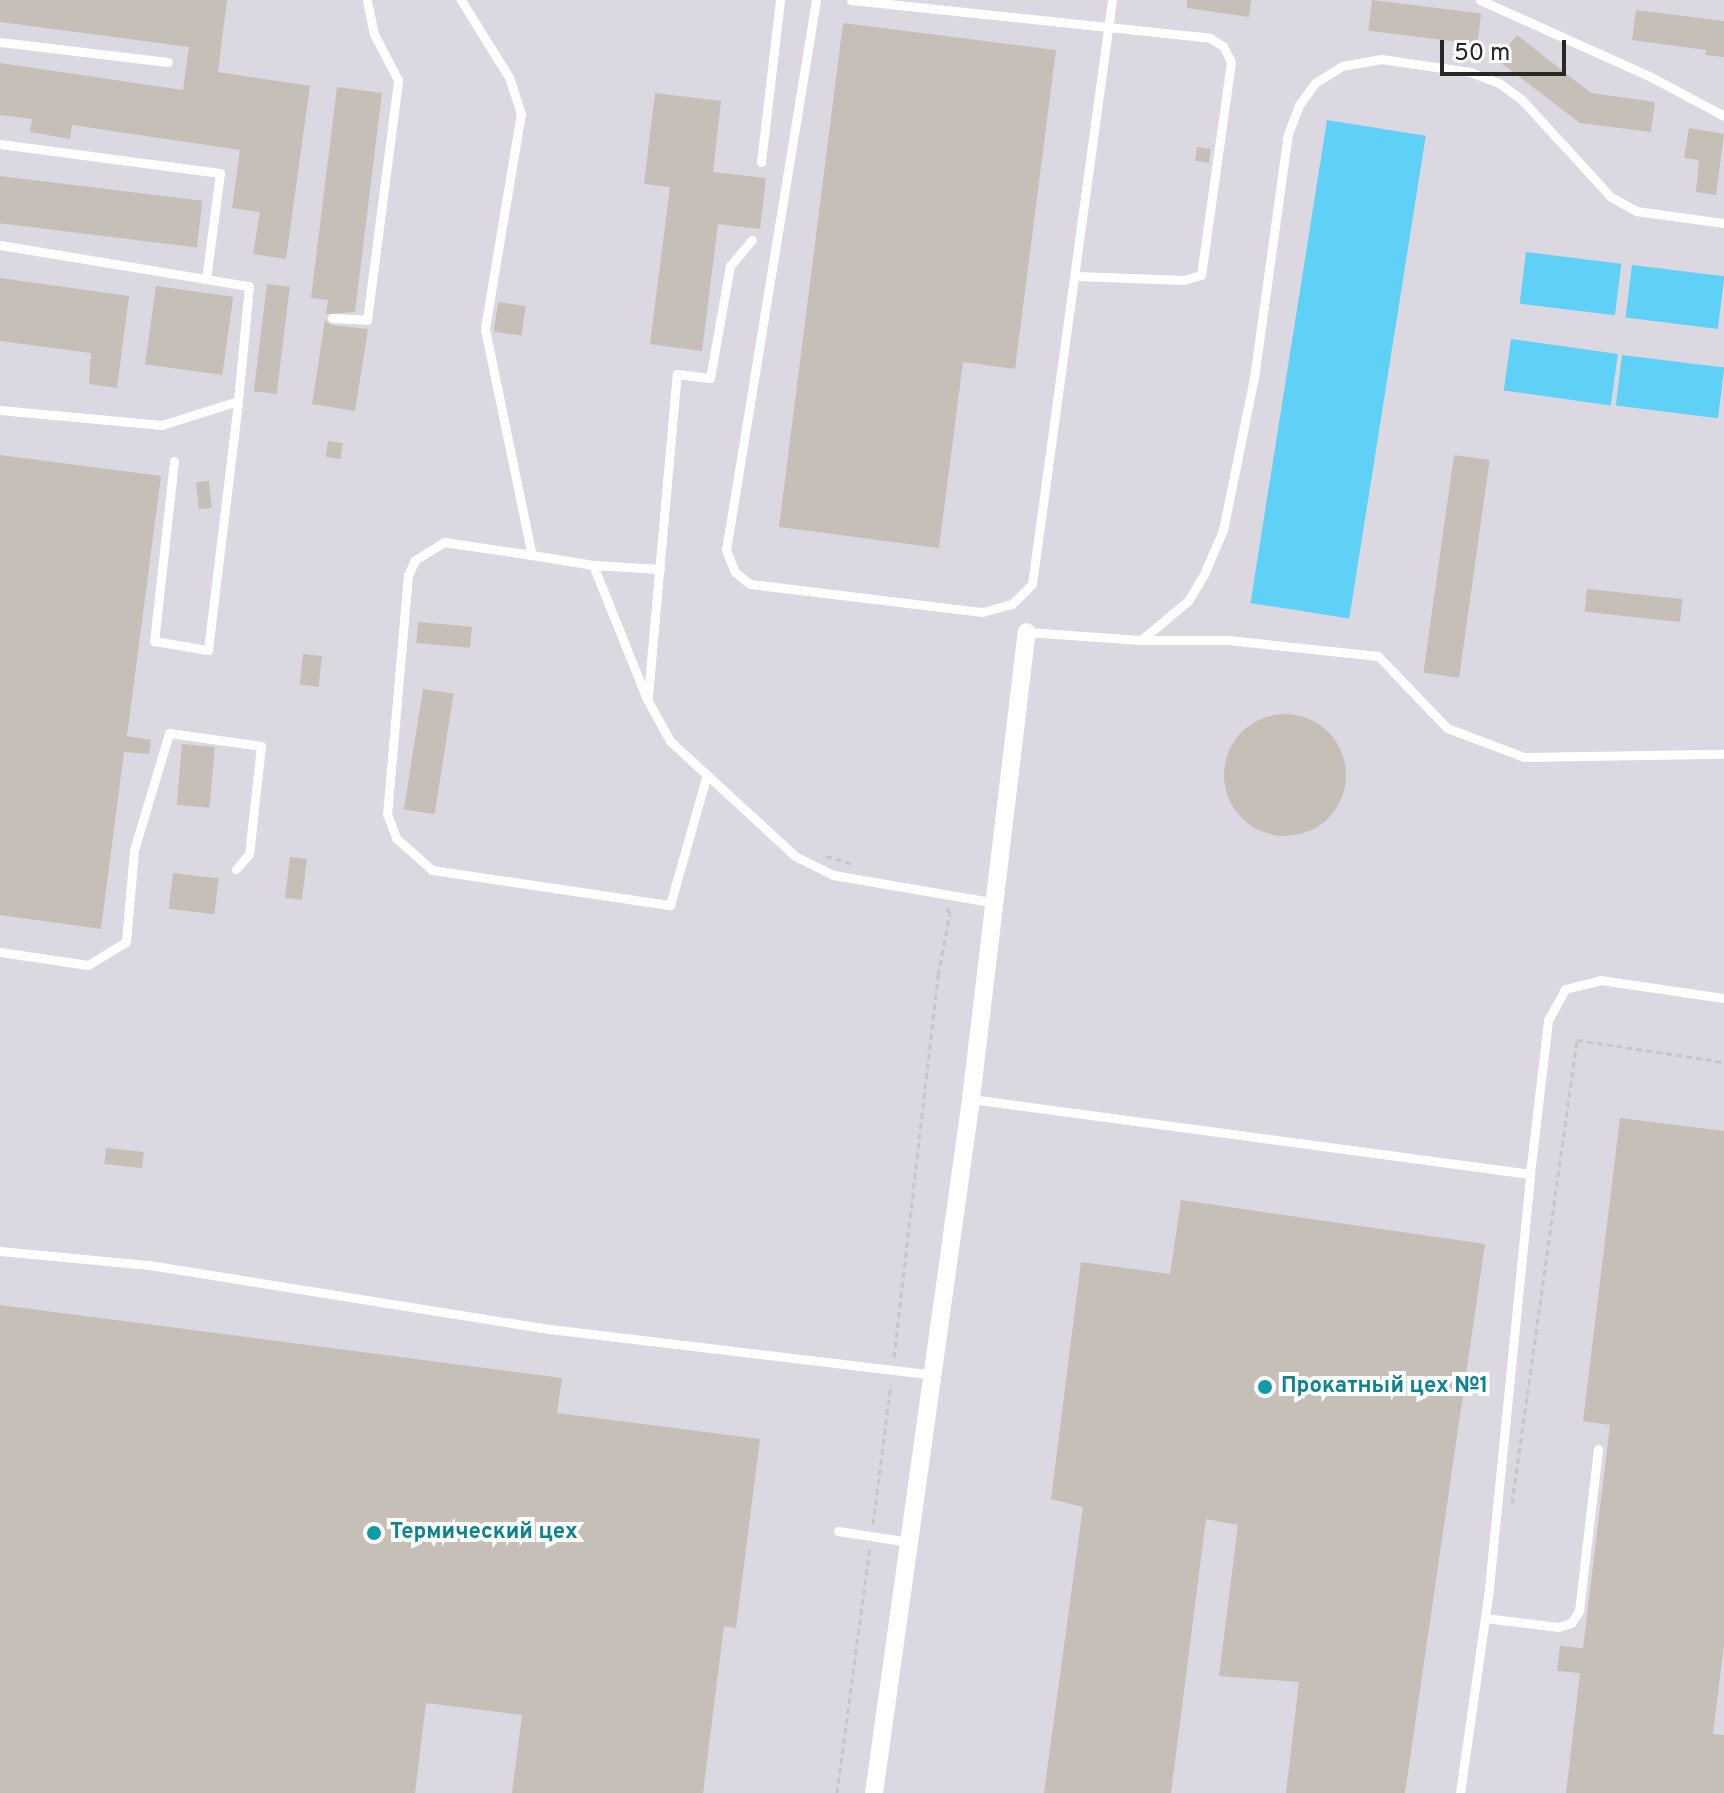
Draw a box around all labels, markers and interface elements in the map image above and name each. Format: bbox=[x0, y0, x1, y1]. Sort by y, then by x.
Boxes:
scale bar bbox=[1444, 24, 1570, 74]
text: 50 m bbox=[1454, 39, 1510, 69]
place label: Прокатный цех №1 bbox=[1281, 1374, 1488, 1400]
marker: Прокатный цех №1 bbox=[1256, 1378, 1274, 1396]
place label: Термический цех bbox=[390, 1520, 578, 1546]
marker: Термический цех bbox=[365, 1524, 383, 1542]

